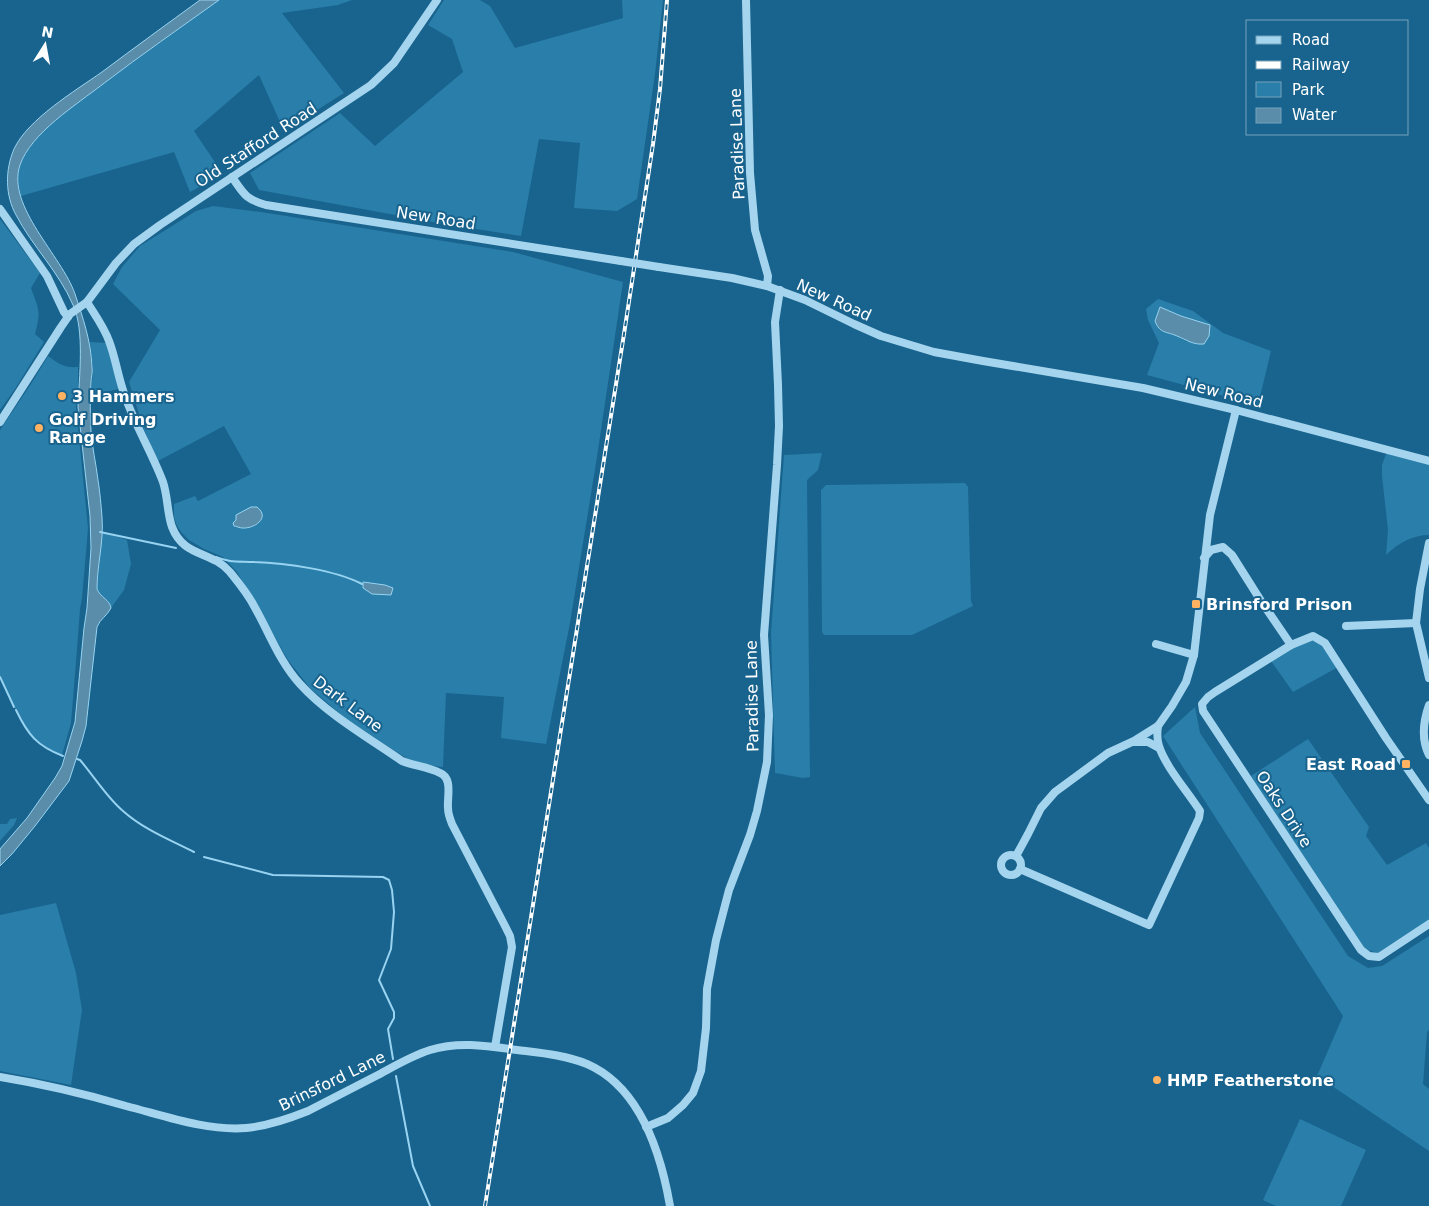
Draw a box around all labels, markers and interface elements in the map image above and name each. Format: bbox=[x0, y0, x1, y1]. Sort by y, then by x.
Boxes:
north arrow bbox=[20, 20, 70, 70]
legend bbox=[1246, 20, 1409, 135]
text: N bbox=[40, 23, 55, 41]
text: Road bbox=[1292, 31, 1330, 49]
text: Railway bbox=[1292, 56, 1350, 74]
text: Park bbox=[1292, 81, 1325, 99]
street label: Paradise Lane bbox=[726, 88, 748, 200]
street label: Old Stafford Road bbox=[192, 99, 320, 191]
text: Water bbox=[1292, 106, 1337, 124]
street label: New Road bbox=[395, 202, 477, 234]
street label: New Road bbox=[794, 275, 874, 325]
street label: New Road bbox=[1183, 374, 1265, 412]
place label: 3 Hammers bbox=[72, 387, 175, 406]
marker: 3 Hammers bbox=[56, 390, 68, 402]
place label: Golf Driving Range bbox=[49, 410, 157, 447]
marker: Golf Driving Range bbox=[33, 422, 45, 434]
place label: Brinsford Prison bbox=[1206, 595, 1352, 614]
marker: Brinsford Prison bbox=[1190, 598, 1202, 610]
street label: Paradise Lane bbox=[742, 640, 762, 752]
street label: Dark Lane bbox=[310, 672, 386, 736]
place label: East Road bbox=[1306, 755, 1396, 774]
marker: East Road bbox=[1400, 758, 1412, 770]
street label: Oaks Drive bbox=[1252, 767, 1316, 851]
street label: Brinsford Lane bbox=[276, 1047, 388, 1115]
place label: HMP Featherstone bbox=[1167, 1071, 1334, 1090]
marker: HMP Featherstone bbox=[1151, 1074, 1163, 1086]

